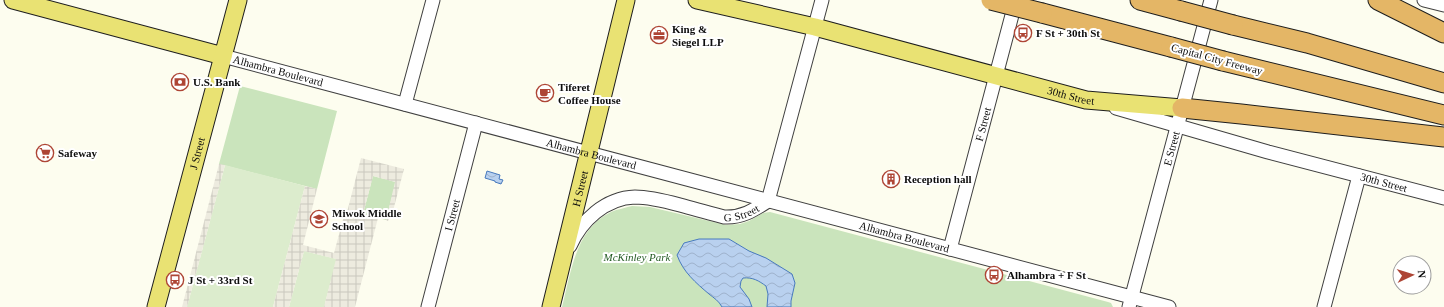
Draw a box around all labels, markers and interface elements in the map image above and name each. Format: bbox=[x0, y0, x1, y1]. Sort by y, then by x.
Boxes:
place label: King & Siegel LLP bbox=[672, 23, 724, 48]
bus stop icon: F St + 30th St bbox=[1013, 23, 1033, 43]
office icon: King & Siegel LLP bbox=[649, 25, 669, 45]
place label: F St + 30th St bbox=[1036, 27, 1100, 39]
street label: Capital City Freeway bbox=[1170, 41, 1264, 77]
street label: Alhambra Boulevard bbox=[232, 53, 325, 88]
bank icon: U.S. Bank bbox=[170, 72, 190, 92]
place label: U.S. Bank bbox=[193, 76, 241, 88]
place label: Tiferet Coffee House bbox=[558, 81, 621, 106]
cafe icon: Tiferet Coffee House bbox=[535, 83, 555, 103]
street label: 30th Street bbox=[1046, 84, 1095, 107]
street label: F Street bbox=[973, 106, 993, 143]
street label: E Street bbox=[1161, 130, 1182, 167]
street label: J Street bbox=[187, 136, 207, 171]
street label: Alhambra Boulevard bbox=[545, 136, 638, 172]
supermarket icon: Safeway bbox=[35, 143, 55, 163]
place label: Safeway bbox=[58, 147, 98, 159]
street label: H Street bbox=[570, 169, 590, 208]
building icon: Reception hall bbox=[881, 169, 901, 189]
street label: 30th Street bbox=[1359, 170, 1409, 194]
place label: Reception hall bbox=[904, 173, 972, 185]
street label: I Street bbox=[442, 198, 462, 232]
street label: G Street bbox=[724, 202, 761, 223]
place label: Miwok Middle School bbox=[332, 207, 401, 232]
school or university icon: Miwok Middle School bbox=[309, 209, 329, 229]
street label: Alhambra Boulevard bbox=[858, 219, 951, 255]
park label: McKinley Park bbox=[603, 251, 672, 263]
north arrow bbox=[1392, 255, 1432, 295]
bus stop icon: Alhambra + F St bbox=[984, 265, 1004, 285]
place label: Alhambra + F St bbox=[1007, 269, 1086, 281]
bus stop icon: J St + 33rd St bbox=[165, 270, 185, 290]
text: N bbox=[1416, 270, 1428, 279]
place label: J St + 33rd St bbox=[188, 274, 253, 286]

